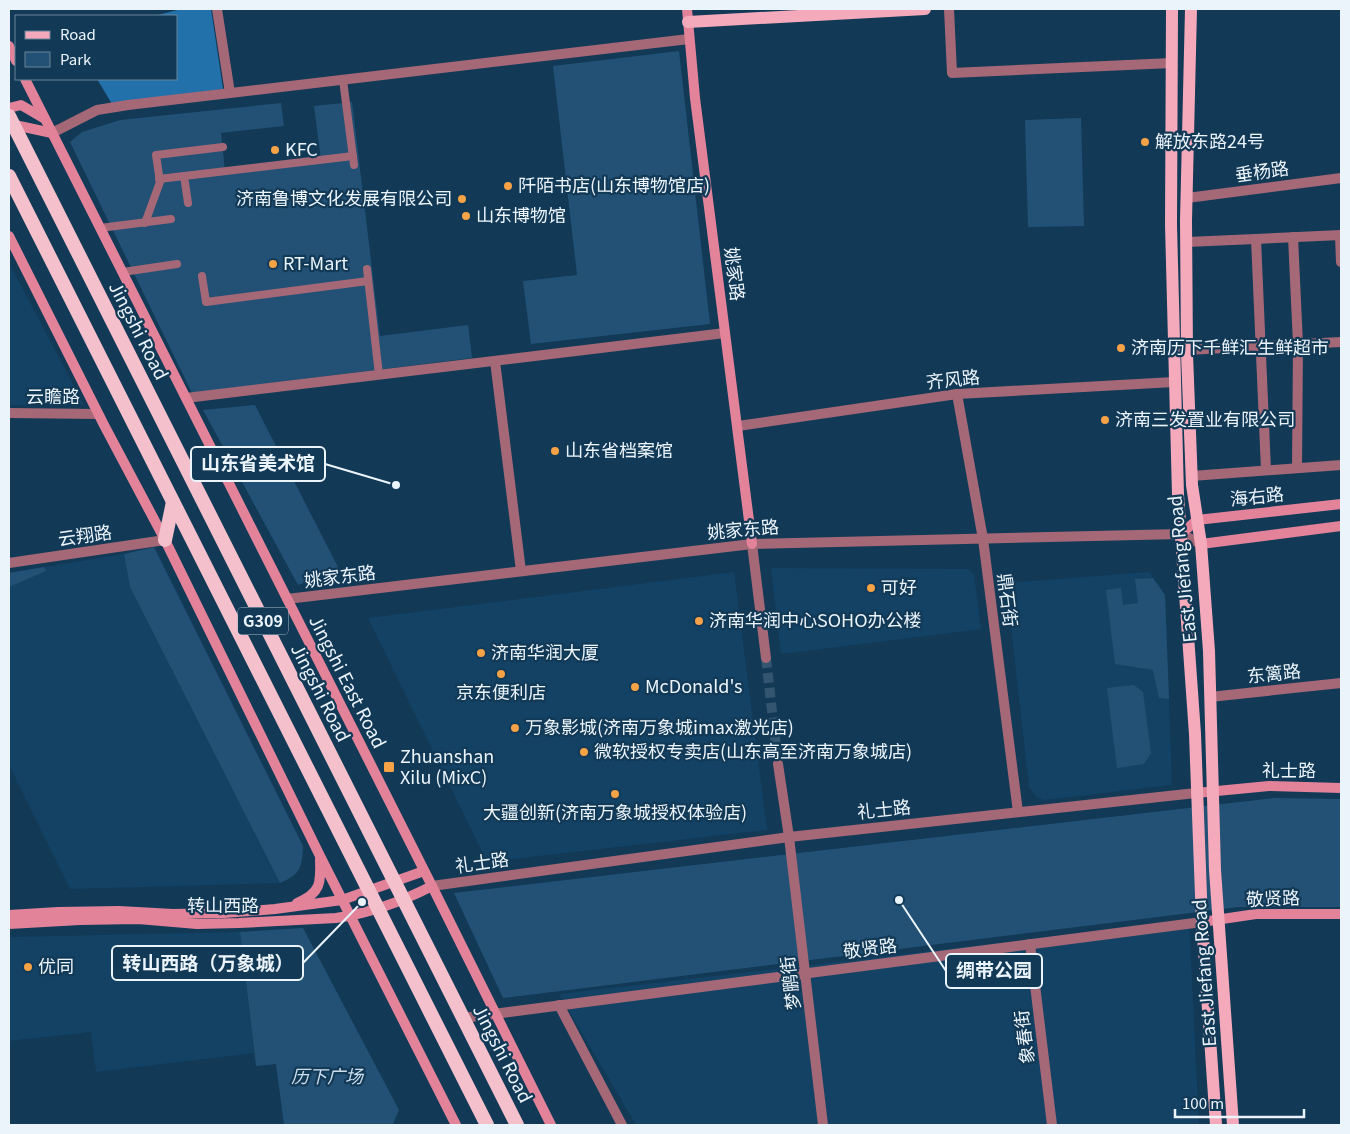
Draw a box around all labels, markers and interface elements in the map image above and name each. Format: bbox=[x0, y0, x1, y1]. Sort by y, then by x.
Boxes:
legend bbox=[15, 15, 178, 80]
text: Road bbox=[60, 23, 96, 44]
text: Park bbox=[60, 48, 92, 69]
place label: 解放东路24号 bbox=[1155, 127, 1265, 153]
place label: KFC bbox=[285, 135, 318, 161]
marker: 解放东路24号 bbox=[1139, 136, 1151, 148]
marker: KFC bbox=[269, 144, 281, 156]
street label: 垂杨路 bbox=[1233, 153, 1290, 187]
place label: 阡陌书店(山东博物馆店) bbox=[518, 171, 710, 197]
marker: 阡陌书店(山东博物馆店) bbox=[502, 180, 514, 192]
place label: 济南鲁博文化发展有限公司 bbox=[236, 184, 452, 210]
marker: 济南鲁博文化发展有限公司 bbox=[456, 193, 468, 205]
place label: 山东博物馆 bbox=[476, 201, 566, 227]
marker: 山东博物馆 bbox=[460, 210, 472, 222]
street label: 姚家路 bbox=[720, 245, 752, 302]
place label: RT-Mart bbox=[283, 249, 348, 275]
marker: RT-Mart bbox=[267, 258, 279, 270]
street label: Jingshi Road bbox=[104, 276, 176, 384]
place label: 济南历下千鲜汇生鲜超市 bbox=[1131, 333, 1329, 359]
marker: 济南历下千鲜汇生鲜超市 bbox=[1115, 342, 1127, 354]
street label: 齐风路 bbox=[925, 362, 981, 394]
street label: 云瞻路 bbox=[26, 382, 80, 408]
place label: 济南三发置业有限公司 bbox=[1115, 405, 1295, 431]
marker: 济南三发置业有限公司 bbox=[1099, 414, 1111, 426]
place label: 山东省档案馆 bbox=[565, 436, 673, 462]
marker: 山东省档案馆 bbox=[549, 445, 561, 457]
callout: 山东省美术馆 bbox=[191, 447, 325, 481]
text: 山东省美术馆 bbox=[201, 448, 315, 475]
street label: 海右路 bbox=[1229, 479, 1285, 511]
street label: East Jiefang Road bbox=[1160, 494, 1202, 644]
street label: 姚家东路 bbox=[706, 512, 780, 544]
street label: 云翔路 bbox=[56, 517, 113, 551]
street label: 姚家东路 bbox=[302, 558, 377, 592]
street label: 鼎石街 bbox=[993, 571, 1025, 628]
place label: 可好 bbox=[881, 573, 917, 599]
marker: 可好 bbox=[865, 582, 877, 594]
place label: 济南华润中心SOHO办公楼 bbox=[709, 606, 922, 632]
road number: G309 bbox=[238, 608, 288, 634]
street label: Jingshi East Road bbox=[304, 610, 394, 752]
marker: 济南华润中心SOHO办公楼 bbox=[693, 615, 705, 627]
street label: Jingshi Road bbox=[286, 638, 358, 746]
place label: 济南华润大厦 bbox=[491, 638, 599, 664]
marker: 济南华润大厦 bbox=[475, 647, 487, 659]
street label: 东篱路 bbox=[1246, 656, 1302, 688]
marker: 京东便利店 bbox=[495, 668, 507, 680]
place label: McDonald's bbox=[645, 672, 742, 698]
place label: 京东便利店 bbox=[456, 678, 546, 704]
marker: McDonald's bbox=[629, 681, 641, 693]
place label: 万象影城(济南万象城imax激光店) bbox=[525, 713, 794, 739]
marker: 万象影城(济南万象城imax激光店) bbox=[509, 722, 521, 734]
place label: 微软授权专卖店(山东高至济南万象城店) bbox=[594, 737, 912, 763]
place label: Zhuanshan Xilu (MixC) bbox=[400, 742, 494, 789]
marker: 微软授权专卖店(山东高至济南万象城店) bbox=[578, 746, 590, 758]
street label: 礼士路 bbox=[1262, 756, 1316, 782]
marker: Zhuanshan Xilu (MixC) bbox=[382, 760, 396, 774]
marker: 大疆创新(济南万象城授权体验店) bbox=[609, 788, 621, 800]
street label: 礼士路 bbox=[856, 792, 912, 824]
place label: 大疆创新(济南万象城授权体验店) bbox=[483, 798, 747, 824]
street label: 礼士路 bbox=[453, 844, 510, 878]
street label: 敬贤路 bbox=[1245, 883, 1300, 911]
street label: 转山西路 bbox=[187, 891, 259, 917]
street label: East Jiefang Road bbox=[1185, 899, 1221, 1048]
street label: 敬贤路 bbox=[841, 931, 898, 963]
callout: 转山西路（万象城） bbox=[112, 946, 303, 980]
text: 转山西路（万象城） bbox=[122, 948, 294, 975]
place label: 优同 bbox=[38, 952, 74, 978]
callout: 绸带公园 bbox=[946, 954, 1042, 988]
street label: 梦鹏街 bbox=[773, 955, 805, 1012]
text: 绸带公园 bbox=[956, 955, 1032, 982]
marker: 优同 bbox=[22, 961, 34, 973]
street label: Jingshi Road bbox=[468, 999, 540, 1107]
street label: 象春街 bbox=[1007, 1009, 1039, 1066]
park label: 历下广场 bbox=[291, 1062, 365, 1088]
scale bar bbox=[1175, 1086, 1304, 1118]
text: 100 m bbox=[1182, 1092, 1224, 1113]

